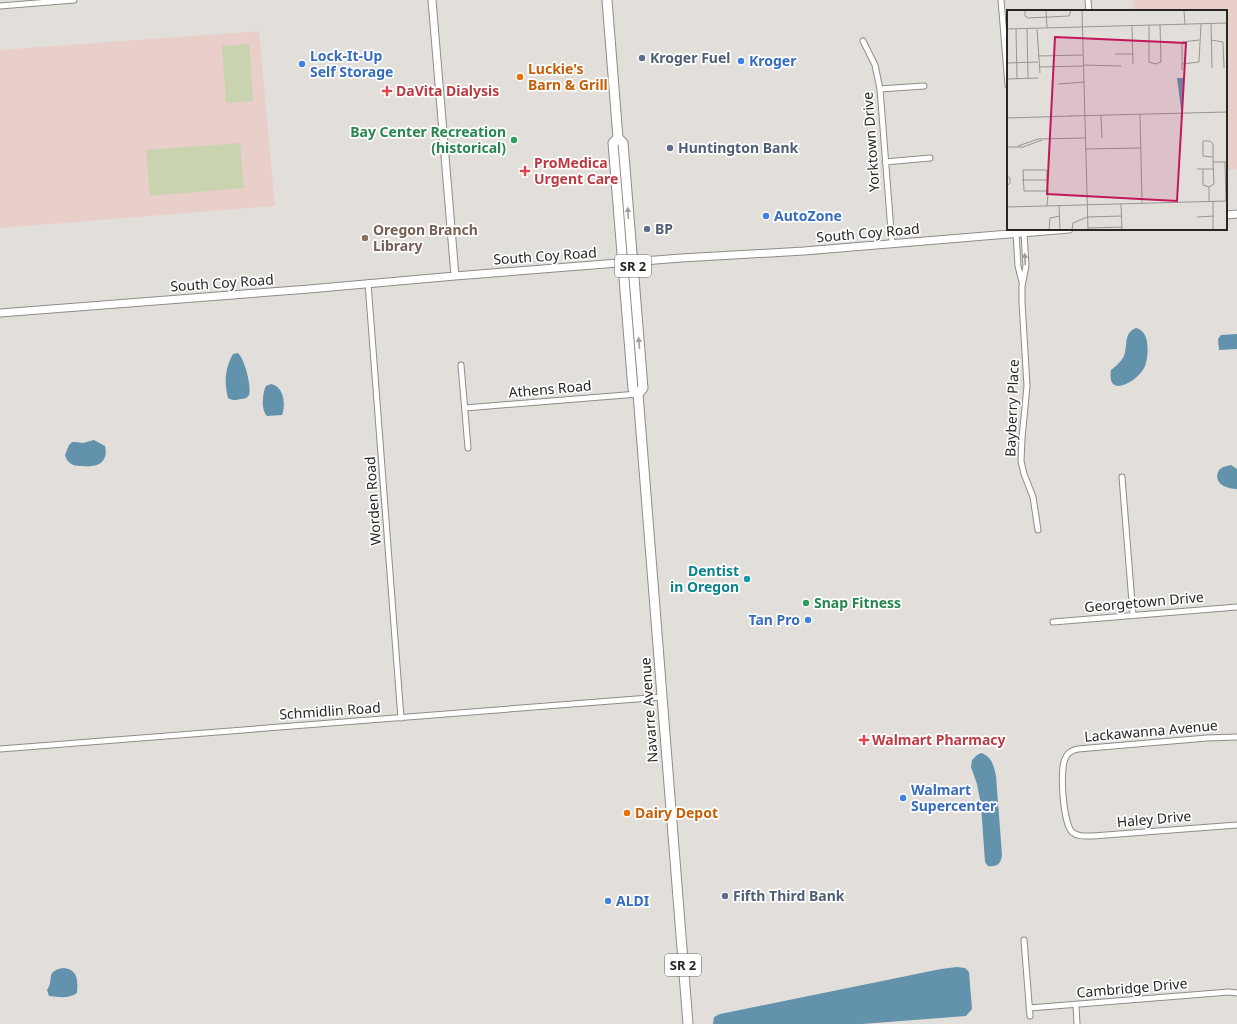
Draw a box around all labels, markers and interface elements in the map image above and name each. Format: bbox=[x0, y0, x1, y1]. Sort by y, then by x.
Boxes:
inset map bbox=[1007, 10, 1227, 230]
place label: Lock-It-Up Self Storage bbox=[310, 46, 393, 81]
place label: Kroger Fuel bbox=[650, 48, 730, 67]
place label: Kroger bbox=[749, 51, 797, 70]
marker: Kroger Fuel bbox=[637, 53, 647, 63]
marker: Kroger bbox=[736, 56, 746, 66]
marker: Lock-It-Up Self Storage bbox=[297, 59, 307, 69]
place label: Luckie's Barn & Grill bbox=[528, 59, 608, 94]
marker: Luckie's Barn & Grill bbox=[515, 72, 525, 82]
place label: DaVita Dialysis bbox=[396, 81, 499, 100]
marker: DaVita Dialysis bbox=[381, 85, 393, 97]
street label: Yorktown Drive bbox=[858, 91, 883, 193]
place label: Bay Center Recreation (historical) bbox=[350, 122, 506, 157]
marker: Bay Center Recreation (historical) bbox=[509, 135, 519, 145]
place label: Huntington Bank bbox=[678, 138, 798, 157]
marker: Huntington Bank bbox=[665, 143, 675, 153]
place label: ProMedica Urgent Care bbox=[534, 153, 618, 188]
marker: ProMedica Urgent Care bbox=[519, 165, 531, 177]
place label: AutoZone bbox=[774, 206, 842, 225]
one-way arrow bbox=[625, 207, 632, 219]
marker: AutoZone bbox=[761, 211, 771, 221]
place label: BP bbox=[655, 219, 673, 238]
street label: South Coy Road bbox=[816, 219, 920, 246]
place label: Oregon Branch Library bbox=[373, 220, 478, 255]
marker: BP bbox=[642, 224, 652, 234]
marker: Oregon Branch Library bbox=[360, 233, 370, 243]
street label: South Coy Road bbox=[493, 242, 597, 269]
one-way arrow bbox=[1022, 253, 1029, 265]
road number: SR 2 bbox=[615, 255, 651, 277]
street label: South Coy Road bbox=[170, 269, 274, 296]
one-way arrow bbox=[635, 337, 642, 349]
street label: Bayberry Place bbox=[1000, 359, 1023, 457]
street label: Athens Road bbox=[508, 375, 592, 402]
street label: Worden Road bbox=[360, 456, 385, 546]
place label: Dentist in Oregon bbox=[670, 561, 739, 596]
marker: Dentist in Oregon bbox=[742, 574, 752, 584]
street label: Georgetown Drive bbox=[1083, 587, 1205, 616]
place label: Snap Fitness bbox=[814, 593, 901, 612]
marker: Snap Fitness bbox=[801, 598, 811, 608]
place label: Tan Pro bbox=[748, 610, 800, 629]
marker: Tan Pro bbox=[803, 615, 813, 625]
street label: Navarre Avenue bbox=[635, 657, 662, 763]
street label: Schmidlin Road bbox=[279, 697, 381, 724]
street label: Lackawanna Avenue bbox=[1083, 715, 1219, 746]
place label: Walmart Pharmacy bbox=[872, 730, 1006, 749]
marker: Walmart Pharmacy bbox=[859, 735, 869, 745]
place label: Walmart Supercenter bbox=[911, 780, 997, 815]
marker: Walmart Supercenter bbox=[898, 793, 908, 803]
place label: Dairy Depot bbox=[635, 803, 718, 822]
street label: Haley Drive bbox=[1116, 806, 1192, 831]
marker: Dairy Depot bbox=[622, 808, 632, 818]
place label: Fifth Third Bank bbox=[733, 886, 845, 905]
place label: ALDI bbox=[616, 891, 649, 910]
marker: Fifth Third Bank bbox=[720, 891, 730, 901]
marker: ALDI bbox=[603, 896, 613, 906]
road number: SR 2 bbox=[665, 954, 701, 976]
street label: Cambridge Drive bbox=[1076, 973, 1188, 1002]

